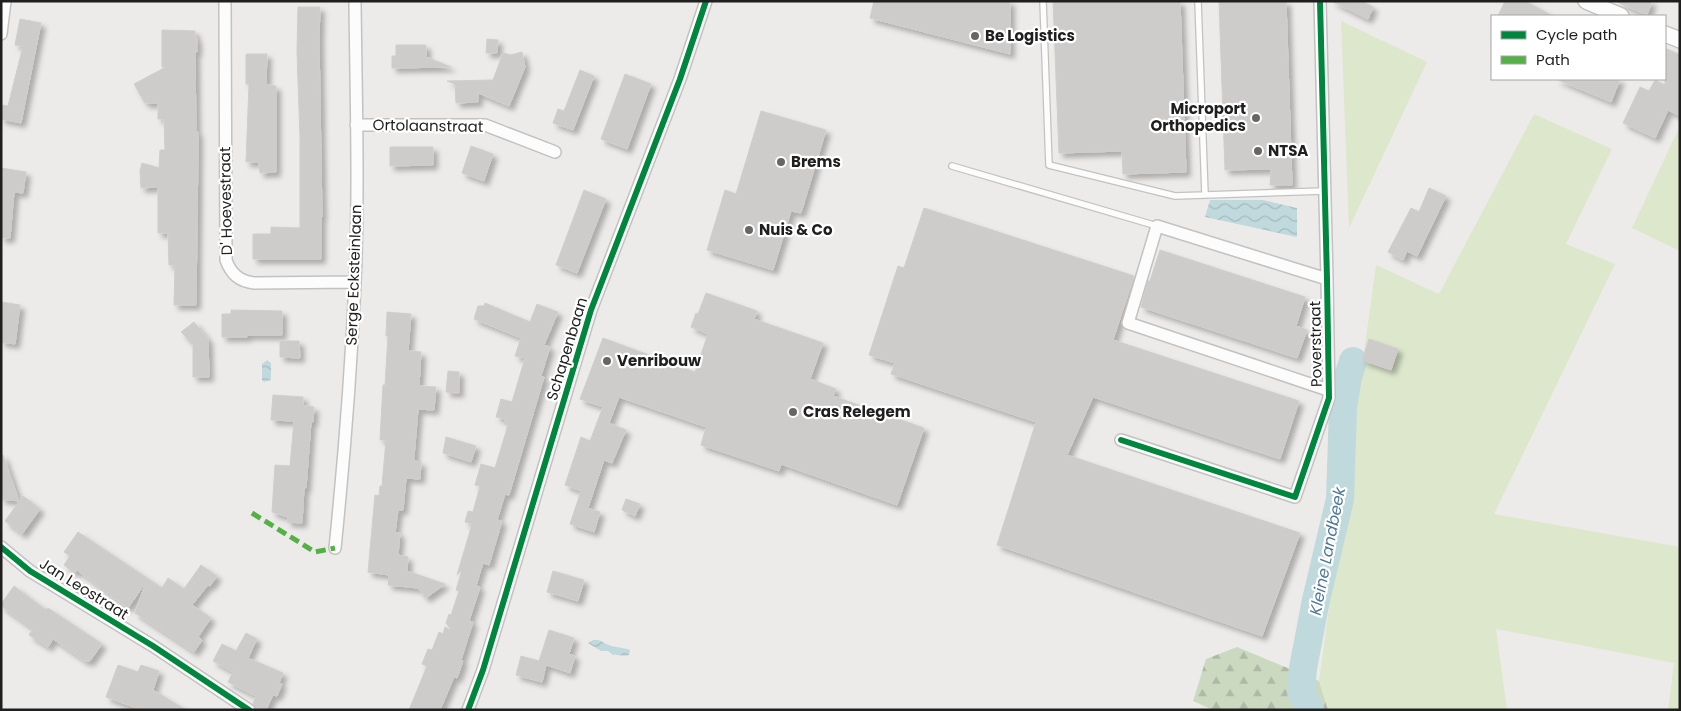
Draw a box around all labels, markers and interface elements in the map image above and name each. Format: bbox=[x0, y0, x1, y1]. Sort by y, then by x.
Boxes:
legend bbox=[1491, 15, 1666, 80]
text: Cycle path bbox=[1536, 24, 1617, 45]
place label: Be Logistics bbox=[985, 25, 1075, 46]
marker: Be Logistics bbox=[969, 30, 981, 42]
text: Path bbox=[1536, 49, 1570, 70]
place label: Microport Orthopedics bbox=[1151, 98, 1246, 136]
marker: Microport Orthopedics bbox=[1250, 112, 1262, 124]
street label: Ortolaanstraat bbox=[373, 114, 484, 137]
place label: NTSA bbox=[1268, 140, 1308, 161]
marker: NTSA bbox=[1252, 145, 1264, 157]
street label: D' Hoevestraat bbox=[214, 147, 237, 255]
place label: Brems bbox=[791, 151, 841, 172]
marker: Brems bbox=[775, 156, 787, 168]
street label: Serge Ecksteinlaan bbox=[341, 204, 366, 346]
place label: Nuis & Co bbox=[759, 219, 833, 240]
marker: Nuis & Co bbox=[743, 224, 755, 236]
street label: Schapenbaan bbox=[541, 295, 592, 403]
street label: Poverstraat bbox=[1304, 301, 1327, 387]
place label: Venribouw bbox=[617, 350, 701, 371]
marker: Venribouw bbox=[601, 355, 613, 367]
place label: Cras Relegem bbox=[803, 401, 911, 422]
marker: Cras Relegem bbox=[787, 406, 799, 418]
water label: Kleine Landbeek bbox=[1304, 484, 1351, 617]
street label: Jan Leostraat bbox=[36, 553, 133, 624]

